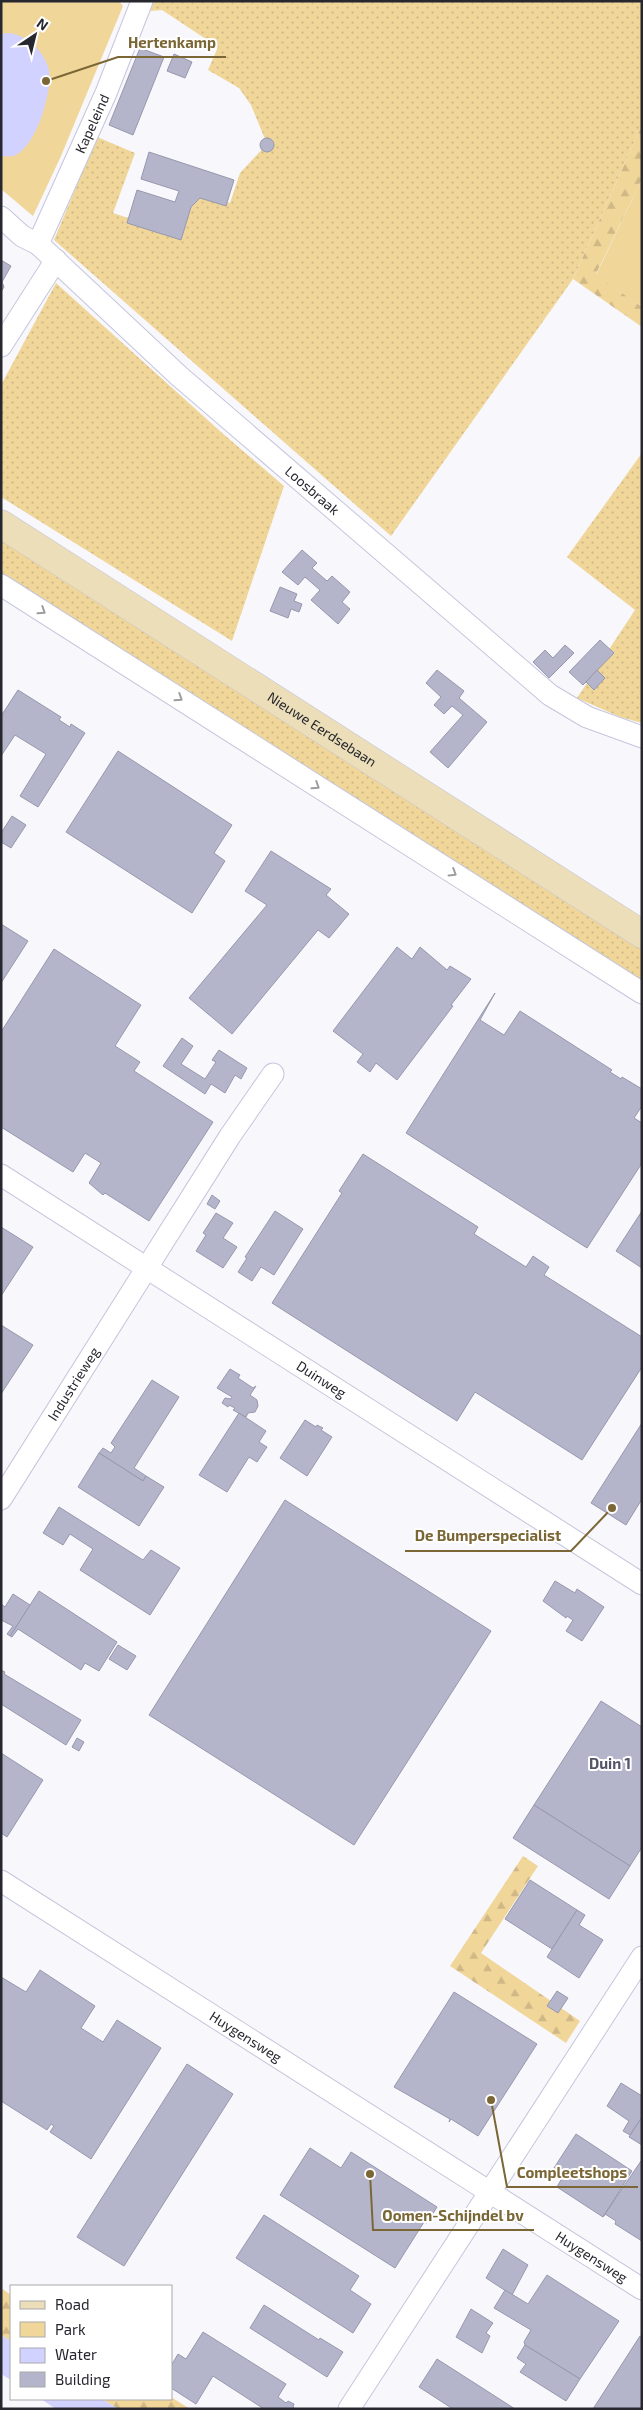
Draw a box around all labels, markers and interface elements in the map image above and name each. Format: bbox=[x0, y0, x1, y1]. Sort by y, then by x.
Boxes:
north arrow bbox=[10, 10, 60, 60]
text: N bbox=[34, 14, 52, 34]
callout: Hertenkamp bbox=[118, 27, 226, 57]
text: Hertenkamp bbox=[128, 33, 216, 51]
street label: Kapeleind bbox=[71, 91, 112, 156]
street label: Loosbraak bbox=[282, 462, 343, 518]
one-way arrow bbox=[37, 605, 46, 614]
street label: Nieuwe Eerdsebaan bbox=[265, 688, 380, 770]
one-way arrow bbox=[174, 692, 183, 702]
one-way arrow bbox=[311, 779, 320, 789]
one-way arrow bbox=[448, 867, 457, 876]
street label: Industrieweg bbox=[44, 1344, 103, 1424]
street label: Duinweg bbox=[294, 1357, 350, 1401]
callout: De Bumperspecialist bbox=[405, 1521, 571, 1551]
text: De Bumperspecialist bbox=[415, 1526, 561, 1544]
district label: Duin 1 bbox=[589, 1754, 631, 1772]
street label: Huygensweg bbox=[207, 2007, 285, 2066]
callout: Compleetshops bbox=[507, 2157, 638, 2187]
text: Compleetshops bbox=[517, 2163, 627, 2181]
callout: Oomen-Schijndel bv bbox=[373, 2200, 534, 2230]
text: Oomen-Schijndel bv bbox=[382, 2206, 524, 2224]
street label: Huygensweg bbox=[553, 2227, 631, 2286]
legend bbox=[10, 2285, 172, 2400]
text: Road bbox=[55, 2295, 90, 2313]
text: Park bbox=[55, 2320, 86, 2338]
text: Water bbox=[55, 2345, 97, 2363]
text: Building bbox=[55, 2370, 111, 2388]

